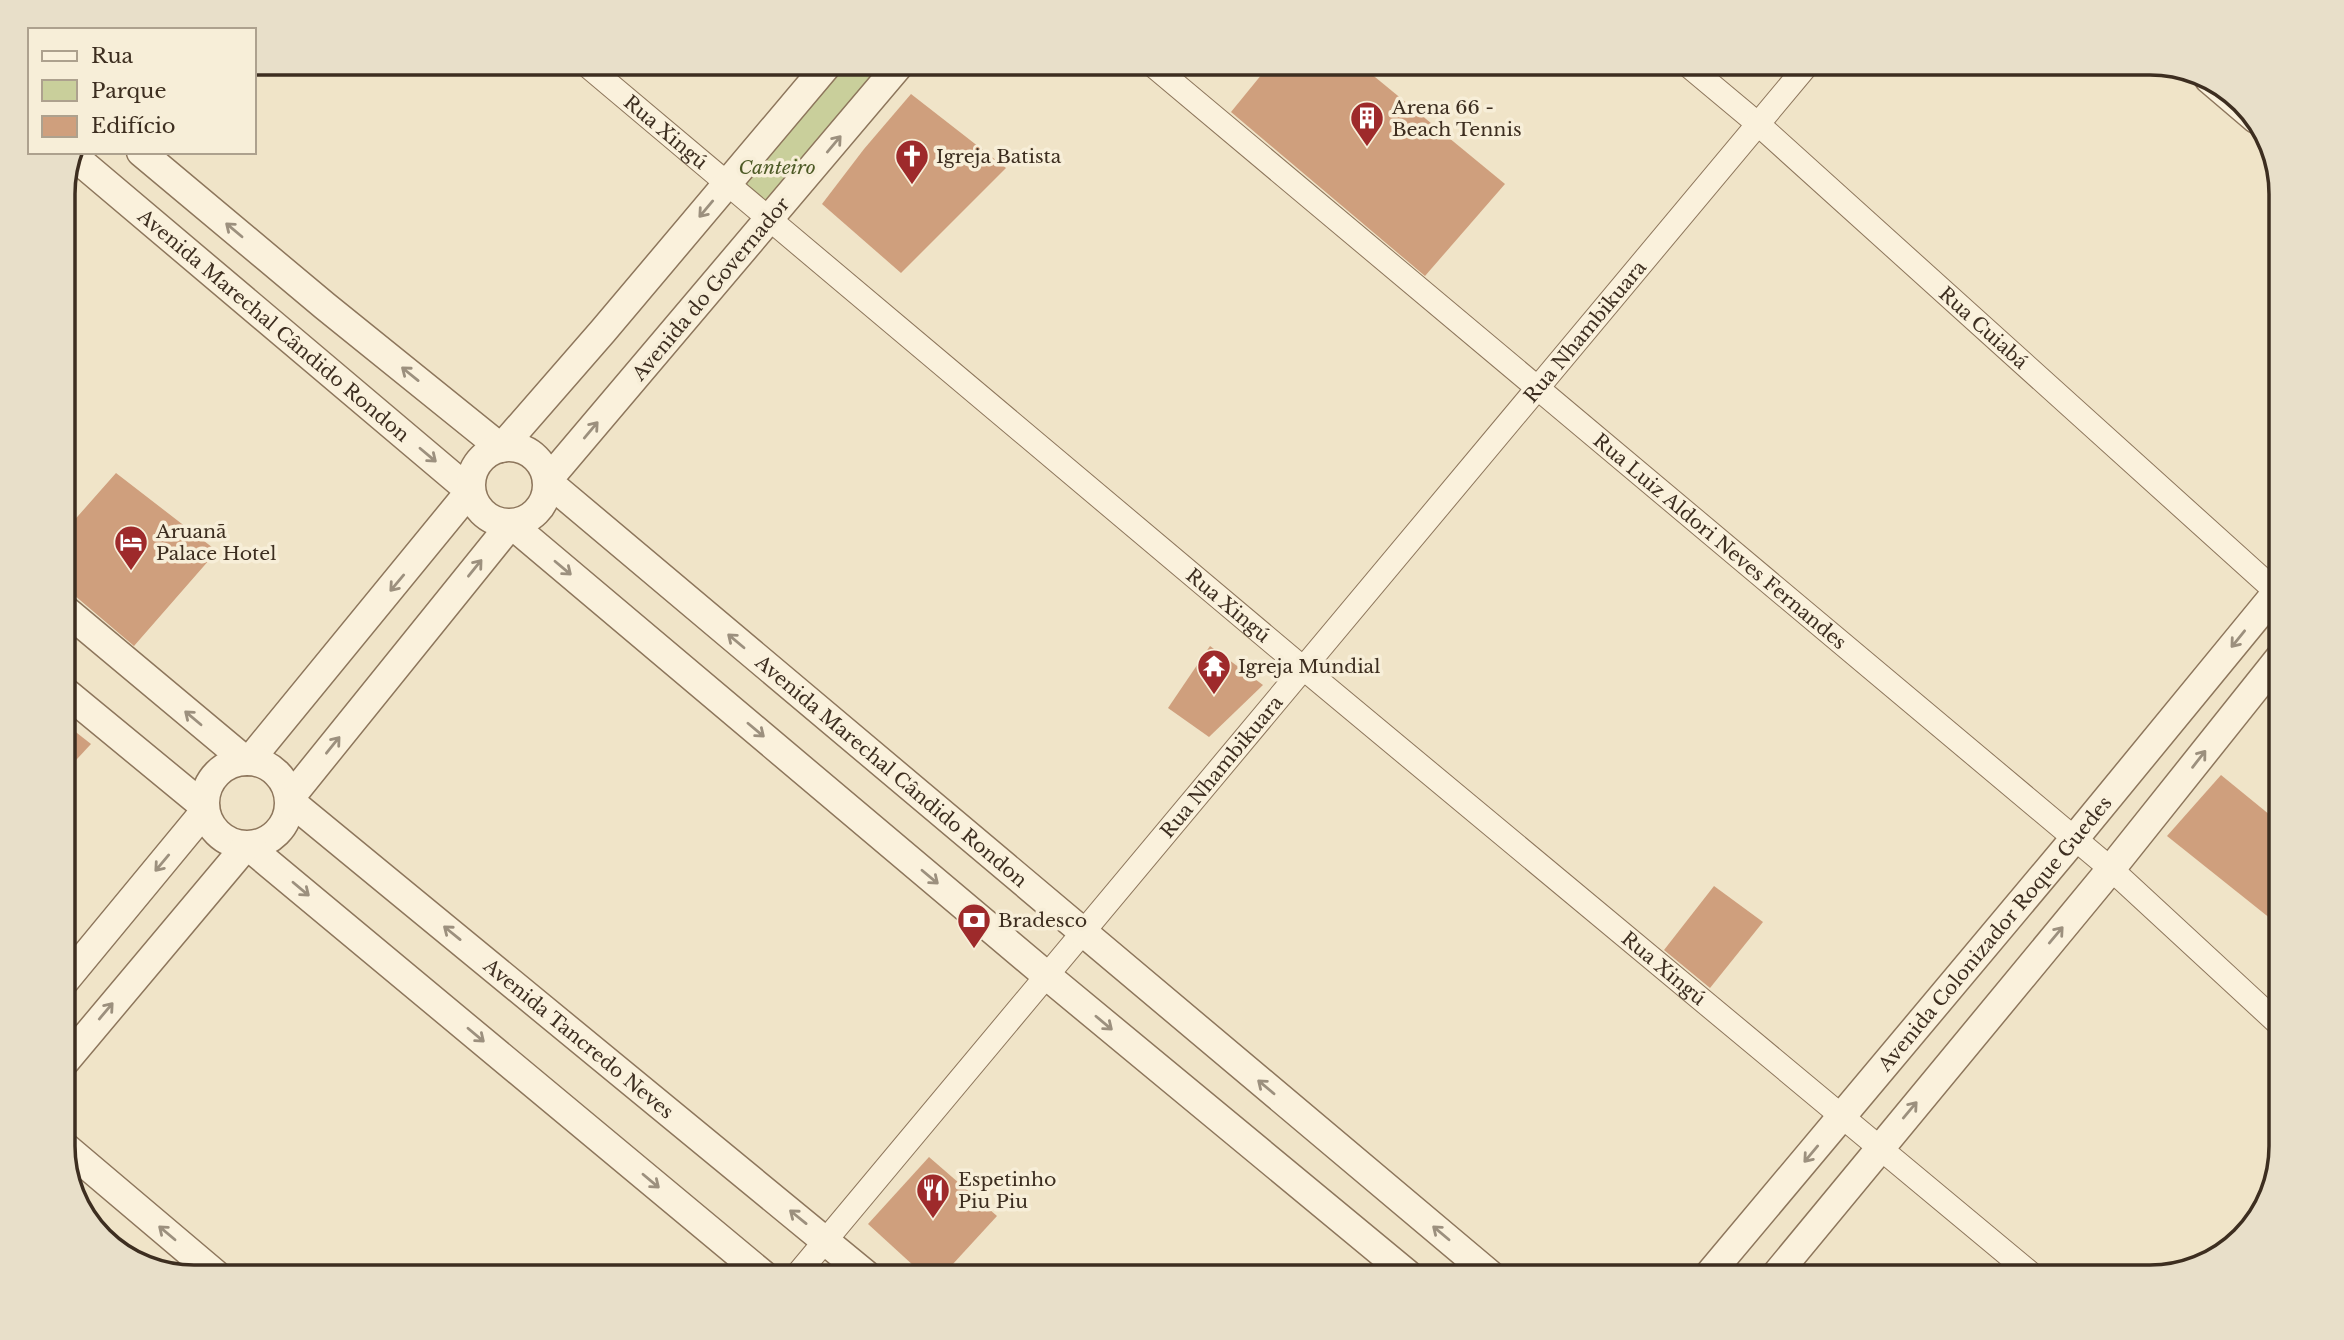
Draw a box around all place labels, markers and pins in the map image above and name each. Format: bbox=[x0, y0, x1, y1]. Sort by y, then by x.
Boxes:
place label: Arena 66 - Beach Tennis bbox=[1391, 96, 1522, 141]
building icon: Arena 66 - Beach Tennis bbox=[1348, 99, 1386, 148]
church icon: Igreja Batista bbox=[893, 137, 931, 186]
place label: Igreja Batista bbox=[936, 145, 1062, 168]
place label: Aruanã Palace Hotel bbox=[155, 520, 276, 565]
hotel icon: Aruanã Palace Hotel bbox=[112, 523, 150, 572]
temple icon: Igreja Mundial bbox=[1195, 647, 1233, 696]
place label: Igreja Mundial bbox=[1238, 655, 1380, 678]
bank icon: Bradesco bbox=[955, 901, 993, 950]
place label: Bradesco bbox=[998, 909, 1087, 932]
place label: Espetinho Piu Piu bbox=[958, 1168, 1056, 1213]
restaurant icon: Espetinho Piu Piu bbox=[914, 1171, 952, 1220]

